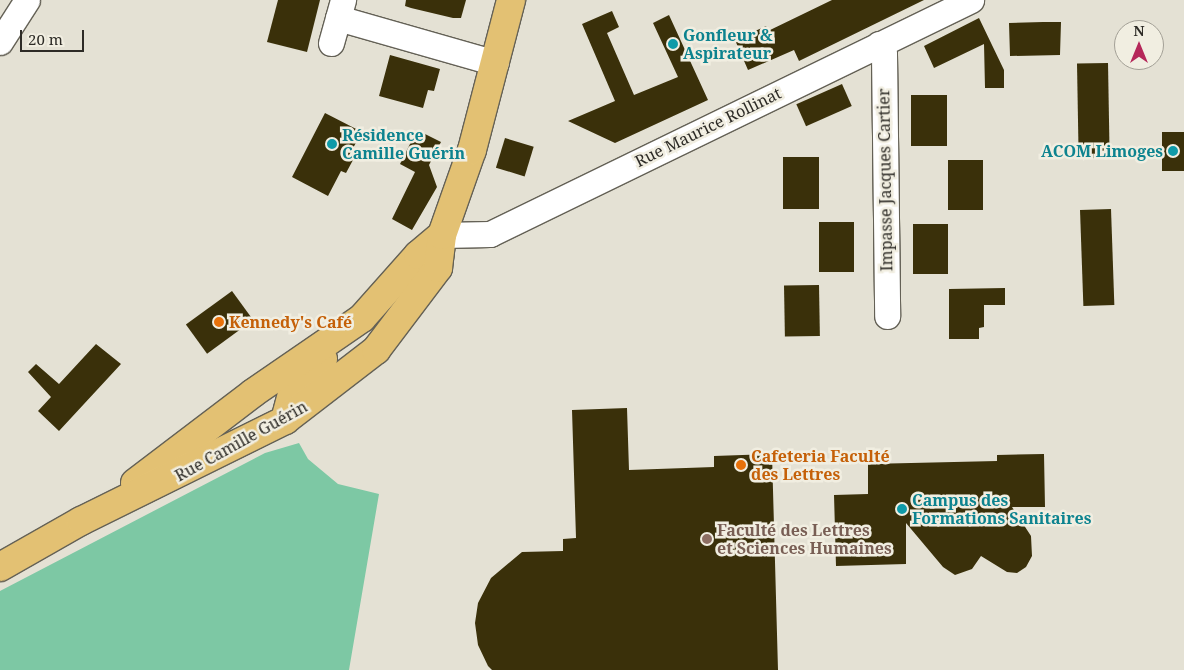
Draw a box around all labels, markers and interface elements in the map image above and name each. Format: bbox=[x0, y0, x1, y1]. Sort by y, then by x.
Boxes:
scale bar bbox=[22, 20, 86, 52]
north arrow bbox=[1114, 20, 1164, 70]
text: N bbox=[1133, 21, 1145, 40]
place label: Gonfleur & Aspirateur bbox=[683, 25, 772, 63]
text: 20 m bbox=[28, 29, 63, 49]
marker: Gonfleur & Aspirateur bbox=[667, 38, 679, 50]
street label: Rue Maurice Rollinat bbox=[632, 83, 784, 171]
street label: Impasse Jacques Cartier bbox=[874, 88, 896, 272]
place label: Résidence Camille Guérin bbox=[342, 125, 465, 163]
marker: Résidence Camille Guérin bbox=[326, 138, 338, 150]
place label: ACOM Limoges bbox=[1041, 141, 1163, 161]
marker: ACOM Limoges bbox=[1167, 145, 1179, 157]
place label: Kennedy's Café bbox=[229, 312, 352, 332]
marker: Kennedy's Café bbox=[213, 316, 225, 328]
street label: Rue Camille Guérin bbox=[172, 397, 310, 485]
place label: Cafeteria Faculté des Lettres bbox=[751, 446, 890, 484]
marker: Cafeteria Faculté des Lettres bbox=[735, 459, 747, 471]
place label: Campus des Formations Sanitaires bbox=[912, 490, 1091, 528]
marker: Campus des Formations Sanitaires bbox=[896, 503, 908, 515]
place label: Faculté des Lettres et Sciences Humaines bbox=[717, 520, 892, 558]
marker: Faculté des Lettres et Sciences Humaines bbox=[701, 533, 713, 545]

